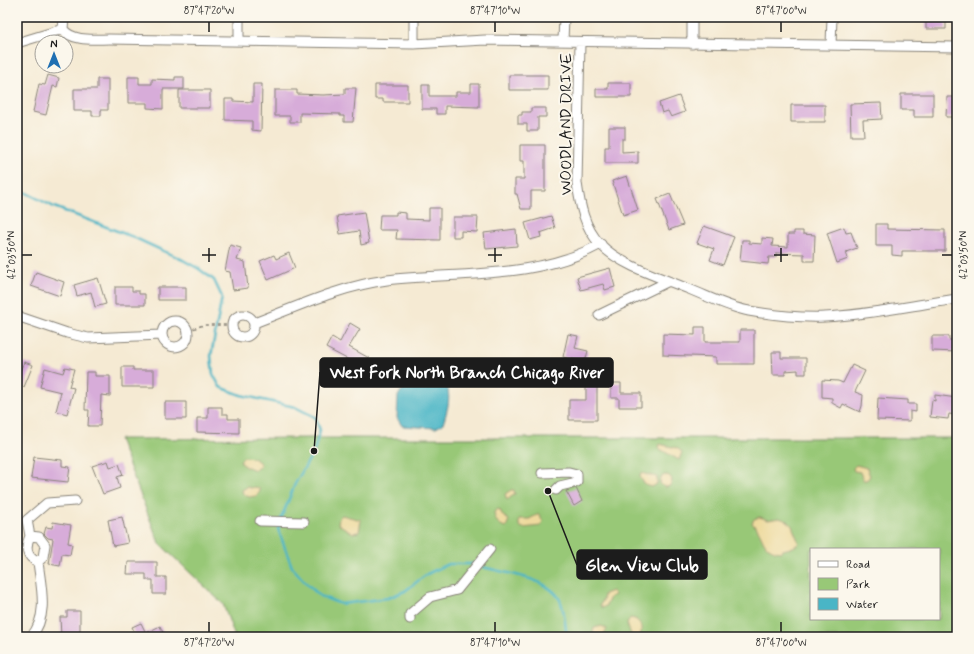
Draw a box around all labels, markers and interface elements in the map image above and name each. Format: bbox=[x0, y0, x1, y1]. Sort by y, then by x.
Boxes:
text: 87°47'20"W bbox=[184, 4, 234, 18]
text: 87°47'10"W bbox=[470, 4, 520, 18]
text: 87°47'00"W bbox=[755, 4, 807, 18]
north arrow bbox=[34, 34, 74, 74]
text: N bbox=[50, 38, 58, 52]
street label: WOODLAND DRIVE bbox=[556, 53, 577, 195]
text: 42°03'50"N bbox=[5, 230, 19, 279]
text: 42°03'50"N bbox=[957, 230, 971, 279]
callout: West Fork North Branch Chicago River bbox=[320, 358, 613, 387]
text: West Fork North Branch Chicago River bbox=[329, 362, 604, 385]
legend bbox=[810, 548, 940, 620]
callout: Glen View Club bbox=[577, 550, 707, 579]
text: Glen View Club bbox=[585, 555, 699, 577]
text: Road bbox=[846, 557, 870, 573]
text: Park bbox=[846, 577, 870, 593]
text: Water bbox=[846, 597, 878, 613]
text: 87°47'20"W bbox=[184, 636, 234, 650]
text: 87°47'10"W bbox=[470, 636, 520, 650]
text: 87°47'00"W bbox=[755, 636, 807, 650]

